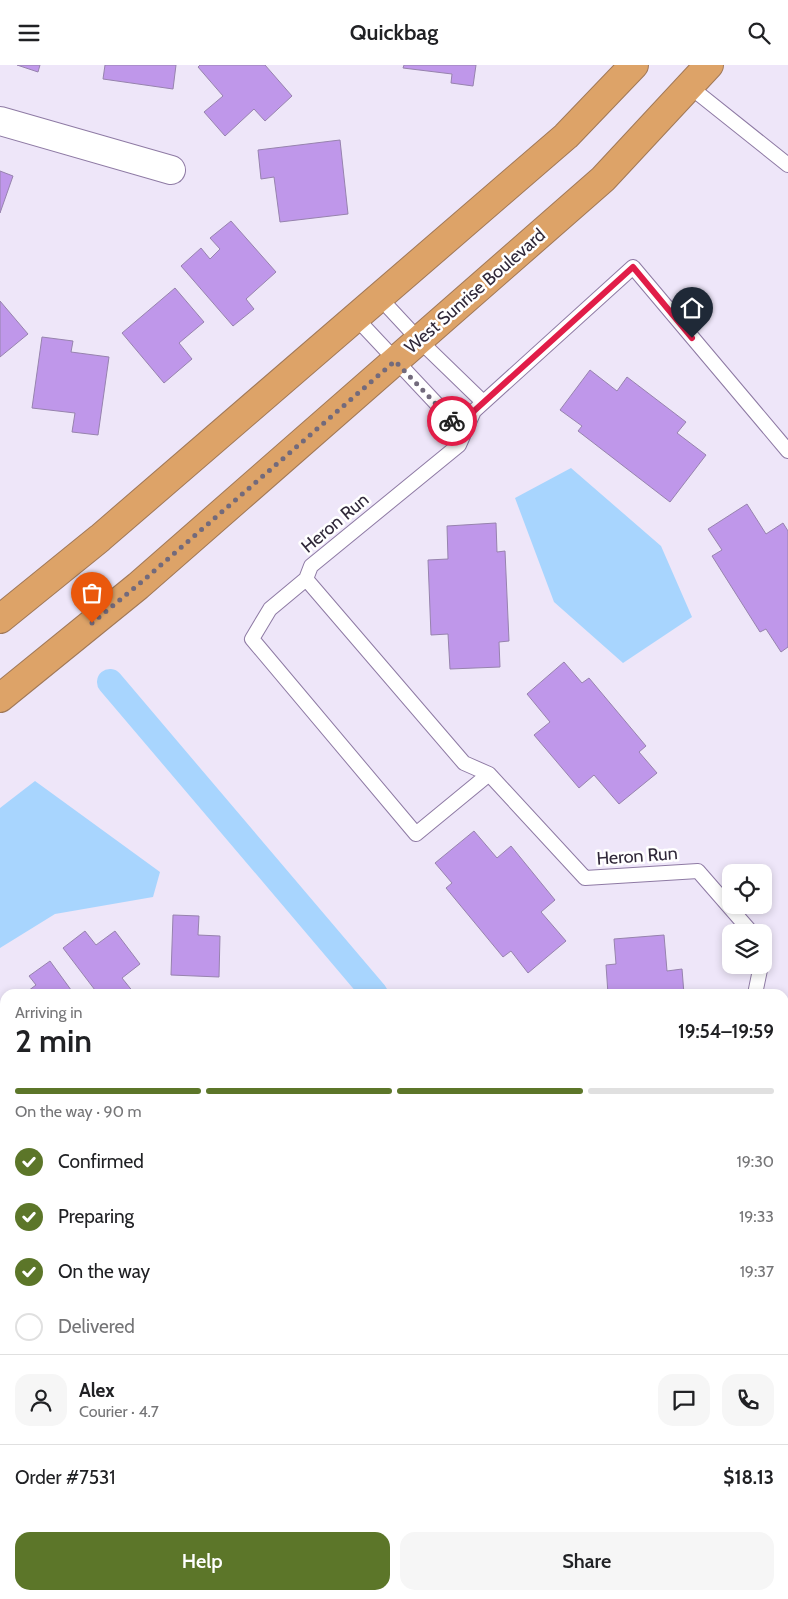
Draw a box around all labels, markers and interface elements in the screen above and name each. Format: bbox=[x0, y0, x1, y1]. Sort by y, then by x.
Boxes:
icon: menu bbox=[15, 19, 43, 47]
text: Quickbag bbox=[350, 19, 438, 46]
icon: search bbox=[745, 19, 773, 47]
street label: West Sunrise Boulevard bbox=[400, 224, 550, 358]
pin bbox=[671, 287, 713, 338]
icon: home bbox=[678, 294, 706, 322]
courier bbox=[427, 396, 477, 446]
icon: bike bbox=[438, 407, 466, 435]
street label: Heron Run bbox=[297, 488, 373, 558]
pin bbox=[71, 572, 113, 623]
icon: bag bbox=[78, 579, 106, 607]
street label: Heron Run bbox=[596, 842, 678, 870]
map controls bbox=[722, 864, 772, 974]
button: locate bbox=[722, 864, 772, 914]
button: layers bbox=[722, 924, 772, 974]
text: Arriving in bbox=[15, 1003, 82, 1022]
text: 19:54–19:59 bbox=[678, 1020, 774, 1043]
text: 2 min bbox=[15, 1021, 92, 1060]
text: On the way · 90 m bbox=[15, 1102, 141, 1121]
icon: check bbox=[15, 1148, 43, 1176]
text: Confirmed bbox=[58, 1150, 144, 1173]
text: 19:30 bbox=[737, 1152, 774, 1171]
icon: check bbox=[15, 1203, 43, 1231]
text: Preparing bbox=[58, 1205, 134, 1228]
text: 19:33 bbox=[739, 1207, 774, 1226]
icon: check bbox=[15, 1258, 43, 1286]
text: On the way bbox=[58, 1260, 150, 1283]
text: 19:37 bbox=[740, 1262, 774, 1281]
text: Delivered bbox=[58, 1315, 135, 1338]
button: person bbox=[15, 1374, 67, 1426]
button: chat bbox=[658, 1374, 710, 1426]
button: phone bbox=[722, 1374, 774, 1426]
text: Alex bbox=[79, 1379, 115, 1402]
text: Courier · 4.7 bbox=[79, 1402, 159, 1421]
text: Order #7531 bbox=[15, 1466, 116, 1489]
text: $18.13 bbox=[723, 1466, 774, 1489]
button: Help bbox=[15, 1532, 390, 1590]
button: Share bbox=[400, 1532, 774, 1590]

